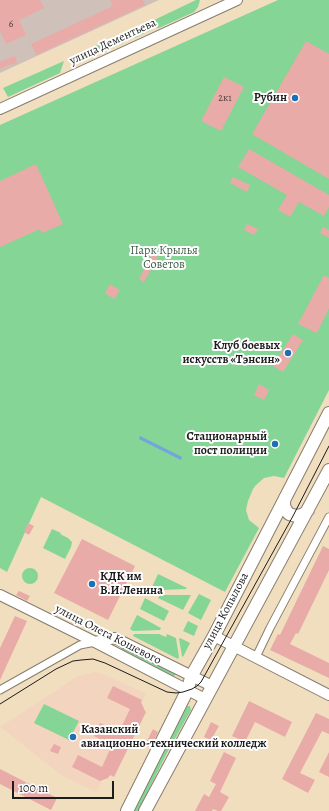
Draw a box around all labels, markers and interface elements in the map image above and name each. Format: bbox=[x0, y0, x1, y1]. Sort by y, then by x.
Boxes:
street label: улица Дементьева bbox=[67, 16, 159, 68]
house number: 6 bbox=[9, 19, 13, 31]
place label: Рубин bbox=[254, 91, 287, 105]
house number: 2к1 bbox=[218, 93, 232, 105]
marker: Рубин bbox=[290, 93, 300, 103]
park label: Парк Крылья Советов bbox=[130, 244, 198, 272]
place label: Клуб боевых искусств «Тэнсин» bbox=[182, 339, 280, 367]
marker: Клуб боевых искусств «Тэнсин» bbox=[283, 348, 293, 358]
place label: Стационарный пост полиции bbox=[187, 430, 267, 458]
marker: Стационарный пост полиции bbox=[270, 439, 280, 449]
place label: КДК им В.И.Ленина bbox=[100, 570, 163, 598]
street label: улица Копылова bbox=[200, 570, 252, 652]
marker: КДК им В.И.Ленина bbox=[87, 579, 97, 589]
street label: улица Олега Кошевого bbox=[53, 602, 163, 668]
place label: Казанский авиационно-технический колледж bbox=[81, 723, 267, 751]
marker: Казанский авиационно-технический колледж bbox=[68, 732, 78, 742]
scale bar bbox=[14, 773, 116, 799]
text: 100 m bbox=[19, 780, 48, 796]

